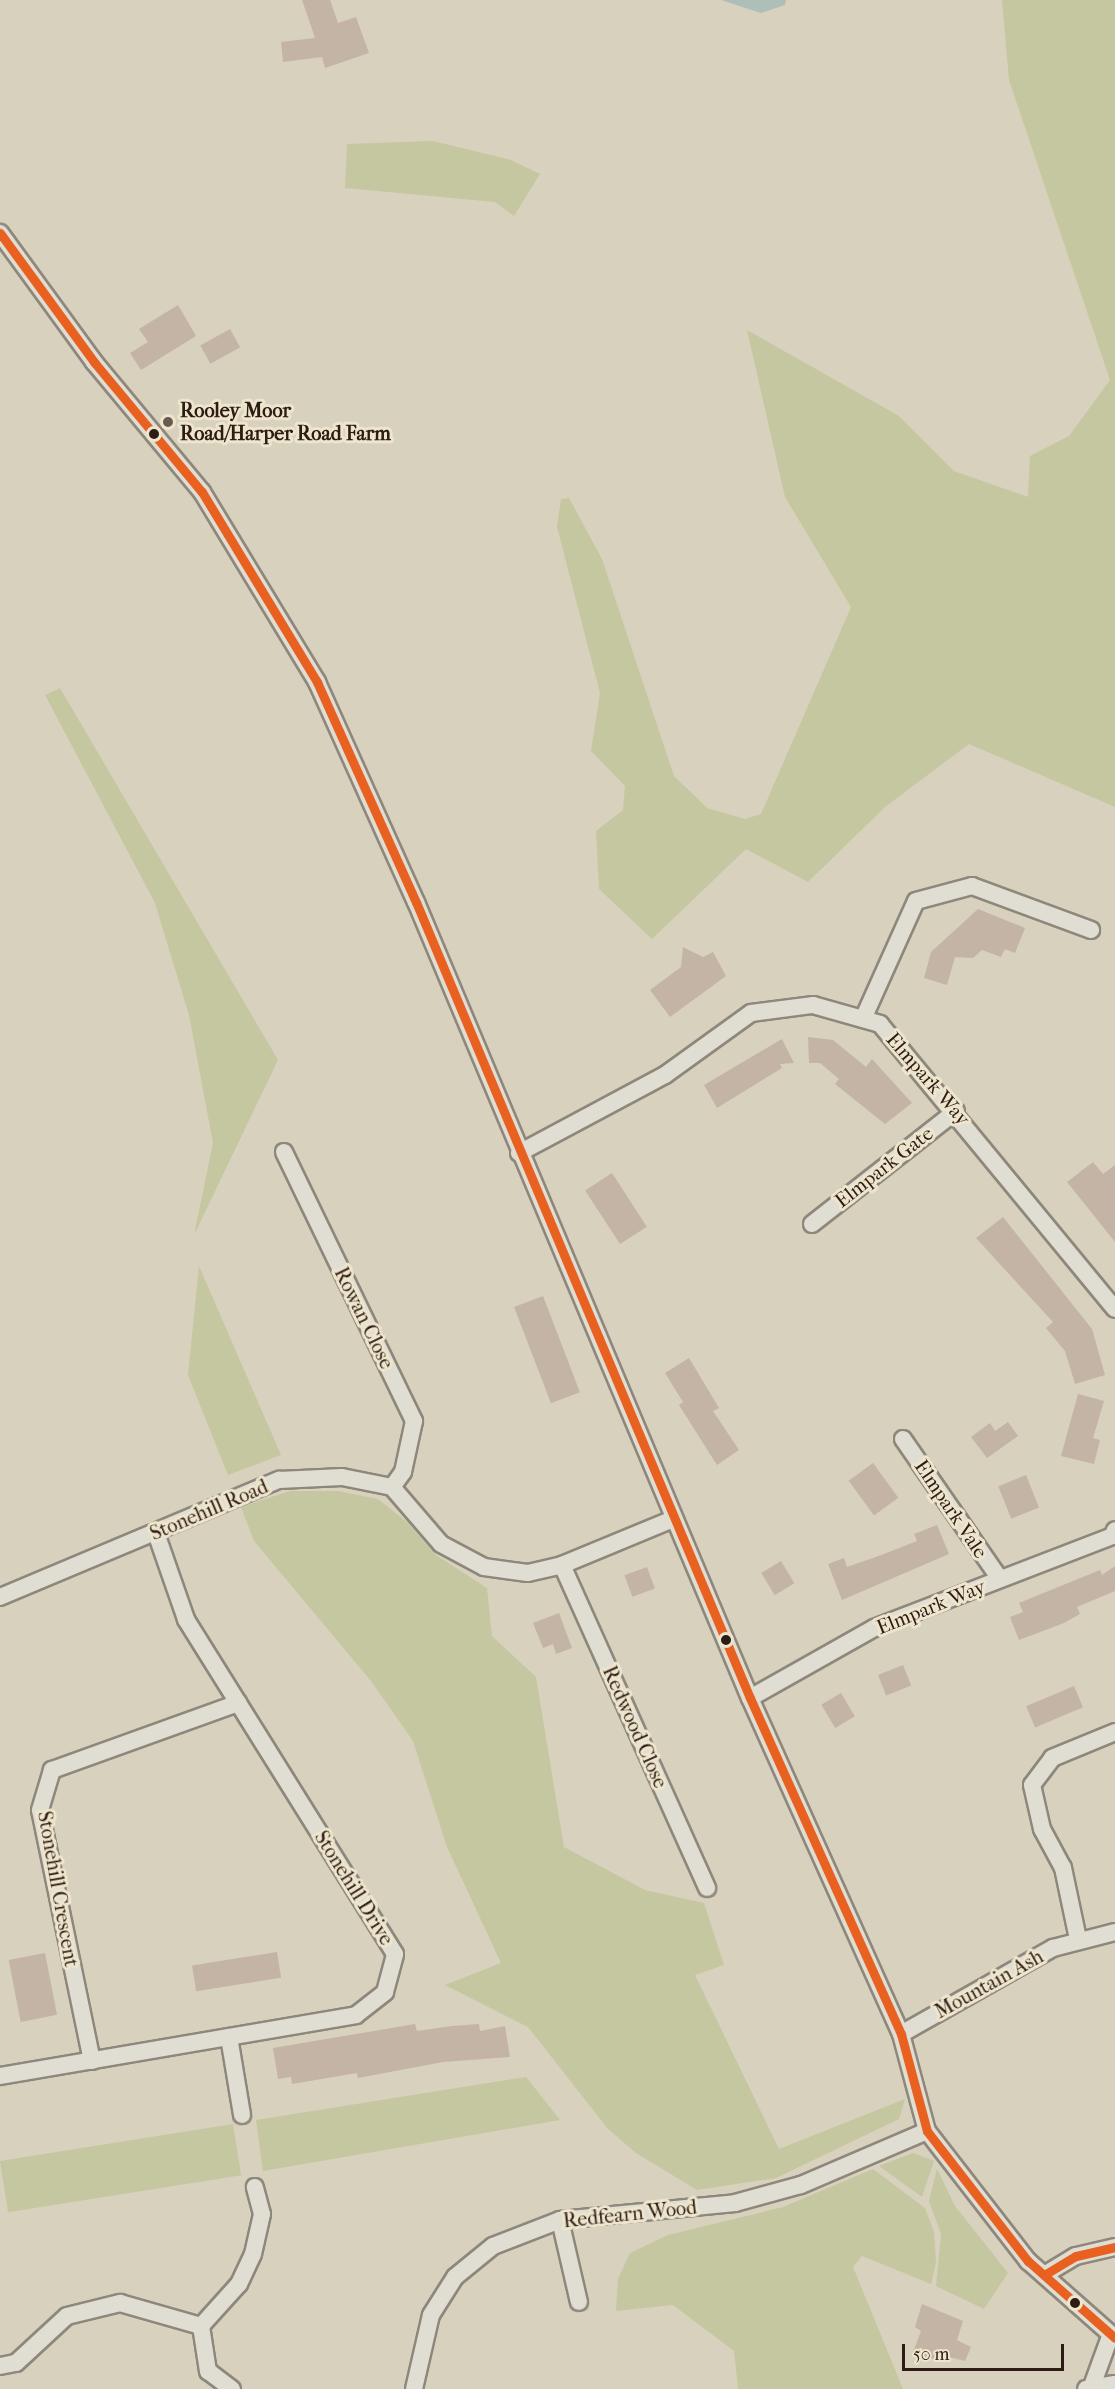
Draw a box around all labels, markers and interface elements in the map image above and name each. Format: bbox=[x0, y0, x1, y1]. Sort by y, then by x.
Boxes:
place label: Rooley Moor Road/Harper Road Farm bbox=[180, 398, 391, 445]
marker: Rooley Moor Road/Harper Road Farm bbox=[161, 415, 175, 429]
unlabelled marker bbox=[148, 428, 160, 440]
street label: Elmpark Way bbox=[881, 1028, 975, 1130]
street label: Elmpark Gate bbox=[830, 1121, 938, 1213]
street label: Rowan Close bbox=[329, 1263, 399, 1373]
street label: Elmpark Vale bbox=[909, 1455, 993, 1563]
street label: Stonehill Road bbox=[146, 1474, 272, 1546]
street label: Elmpark Way bbox=[873, 1574, 989, 1640]
unlabelled marker bbox=[720, 1634, 732, 1646]
street label: Redwood Close bbox=[597, 1662, 673, 1792]
street label: Stonehill Crescent bbox=[32, 1809, 84, 1969]
street label: Stonehill Drive bbox=[309, 1826, 399, 1950]
street label: Mountain Ash bbox=[930, 1944, 1048, 2024]
street label: Redfearn Wood bbox=[562, 2195, 698, 2233]
unlabelled marker bbox=[1069, 2297, 1081, 2309]
scale bar bbox=[905, 2332, 1067, 2370]
text: 50 m bbox=[913, 2344, 949, 2365]

